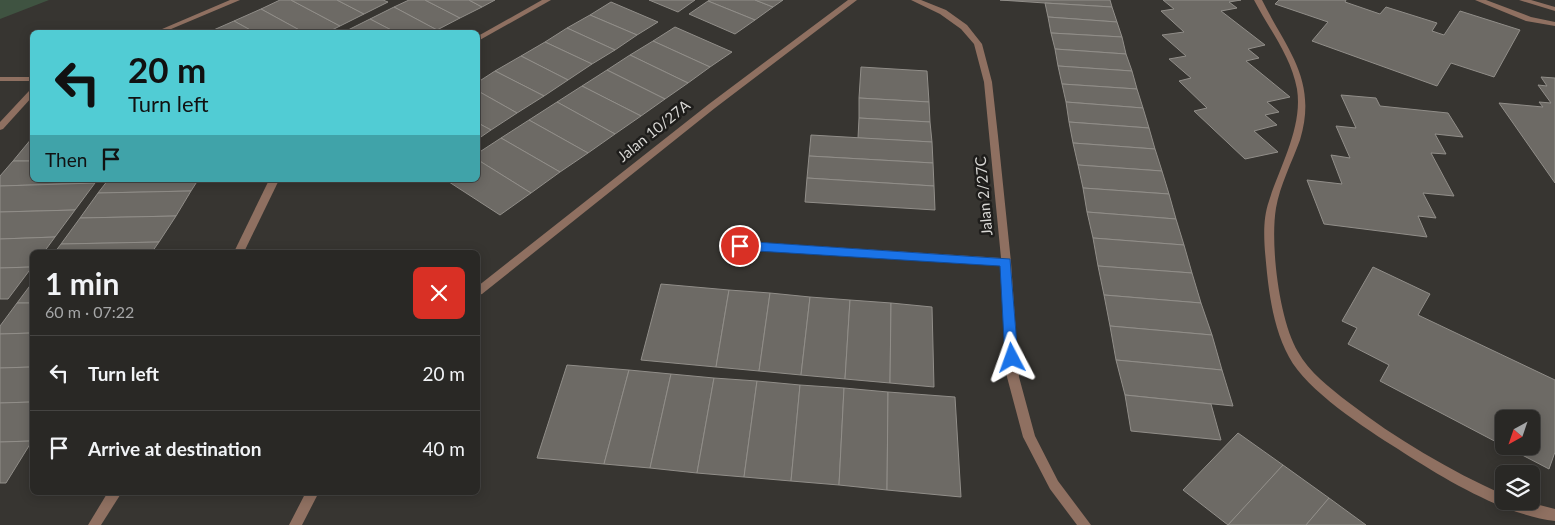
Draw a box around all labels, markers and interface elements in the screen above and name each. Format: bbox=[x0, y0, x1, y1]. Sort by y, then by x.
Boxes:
text: 20 m bbox=[128, 48, 206, 90]
icon: left bbox=[45, 50, 110, 115]
text: Turn left bbox=[128, 90, 209, 117]
street label: Jalan 10/27A bbox=[613, 95, 694, 165]
icon: arrive bbox=[97, 145, 125, 173]
text: Then bbox=[45, 148, 87, 171]
street label: Jalan 2/27C bbox=[971, 156, 995, 237]
pin bbox=[719, 225, 761, 267]
icon: arrive bbox=[726, 232, 754, 260]
text: 1 min bbox=[45, 265, 119, 301]
button: close bbox=[413, 267, 465, 319]
text: 60 m · 07:22 bbox=[45, 302, 134, 321]
position arrow bbox=[985, 331, 1037, 383]
icon: left bbox=[45, 359, 73, 387]
text: Turn left bbox=[88, 362, 159, 385]
text: 20 m bbox=[422, 362, 465, 385]
north arrow bbox=[1495, 410, 1540, 455]
map controls bbox=[1495, 410, 1540, 510]
icon: arrive bbox=[45, 434, 73, 462]
text: Arrive at destination bbox=[88, 437, 261, 460]
text: 40 m bbox=[422, 437, 465, 460]
button: layers bbox=[1495, 465, 1540, 510]

